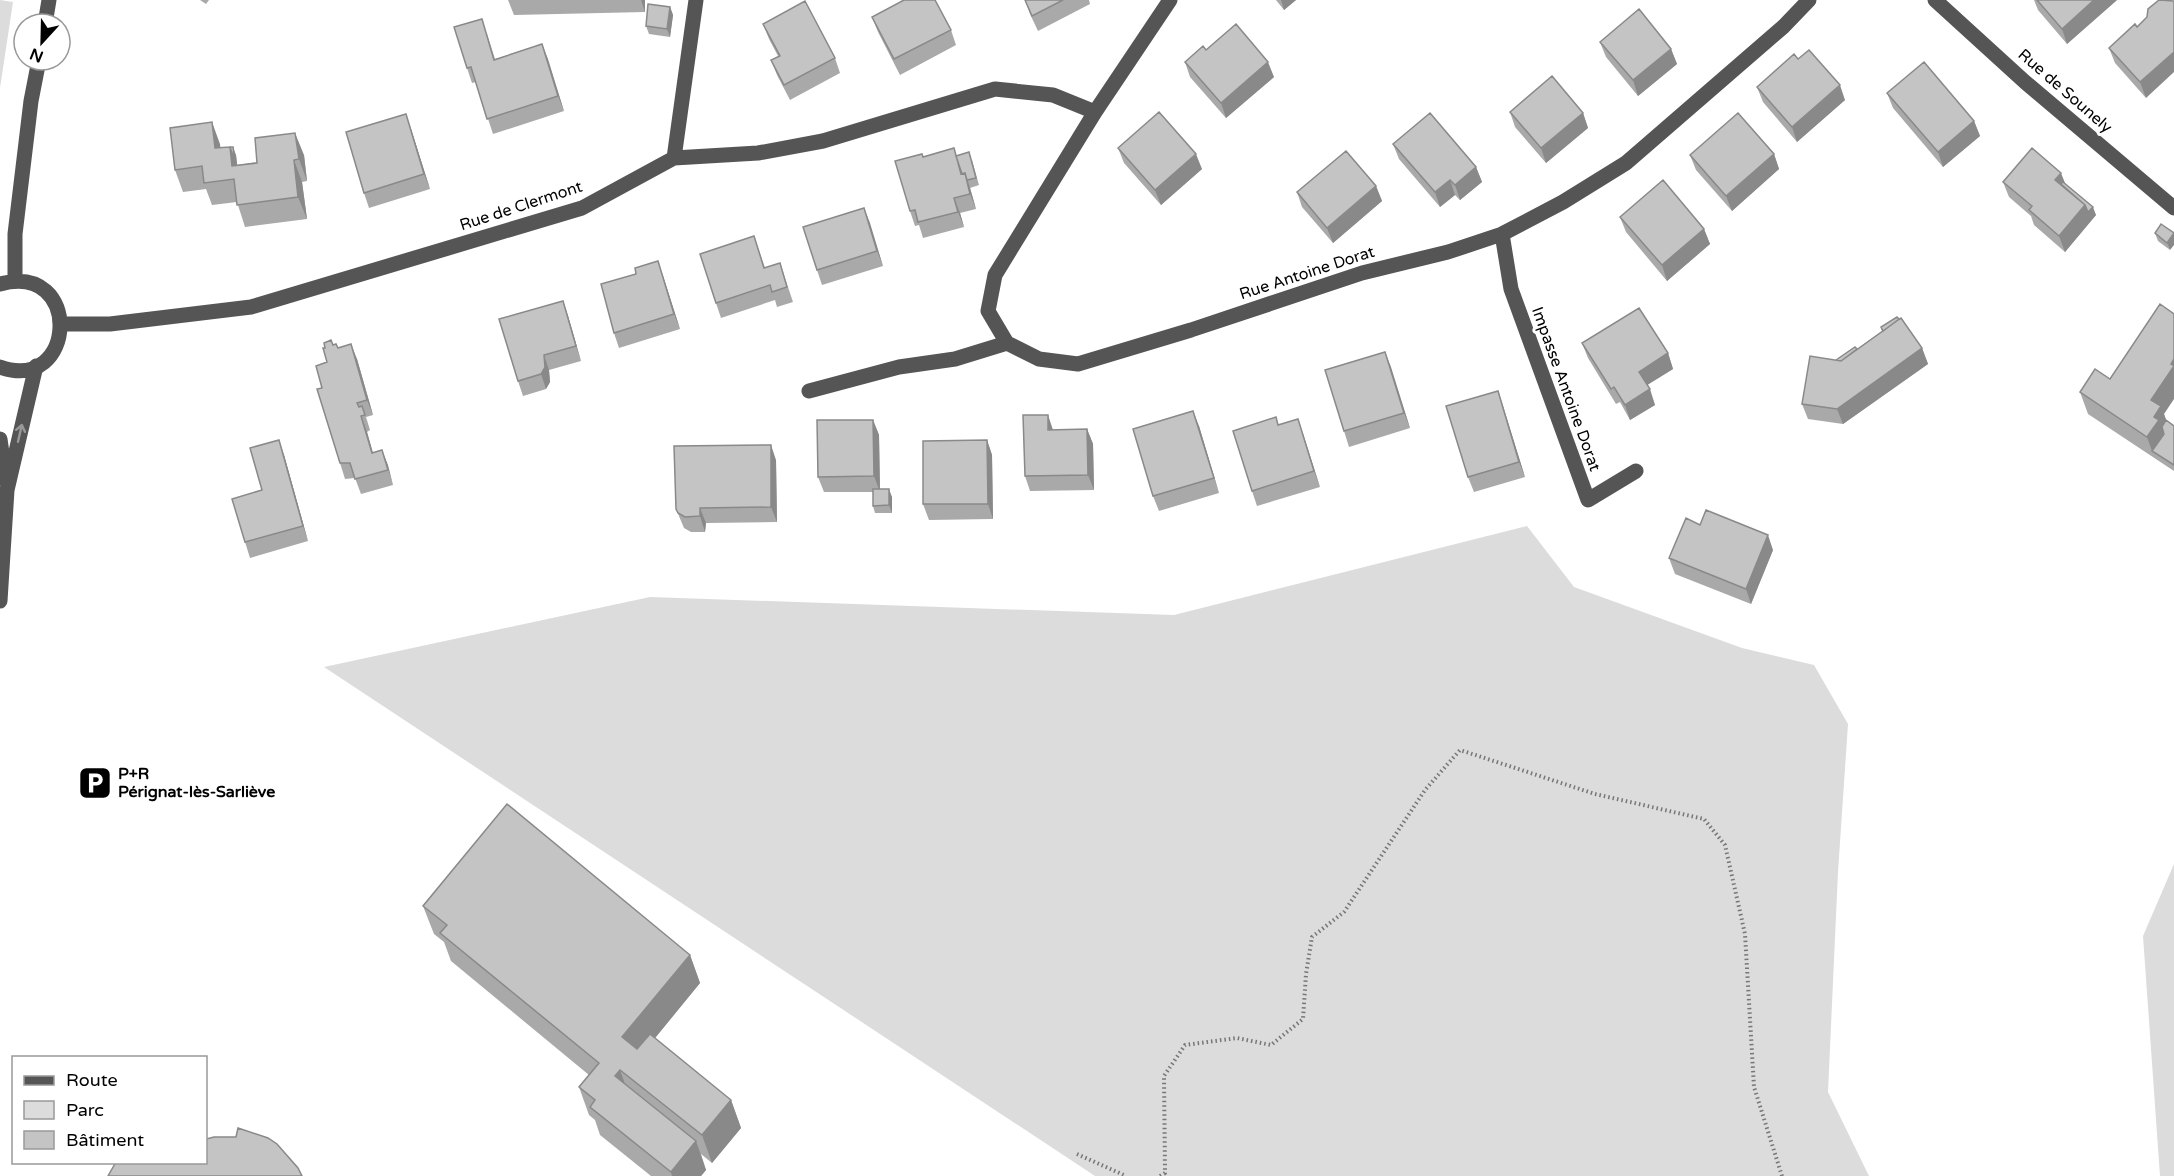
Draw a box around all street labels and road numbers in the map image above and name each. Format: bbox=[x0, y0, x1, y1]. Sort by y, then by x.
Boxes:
street label: Rue de Sounely bbox=[2014, 45, 2117, 138]
street label: Rue de Clermont bbox=[457, 177, 585, 235]
street label: Rue Antoine Dorat bbox=[1237, 242, 1377, 304]
street label: Impasse Antoine Dorat bbox=[1527, 304, 1605, 474]

